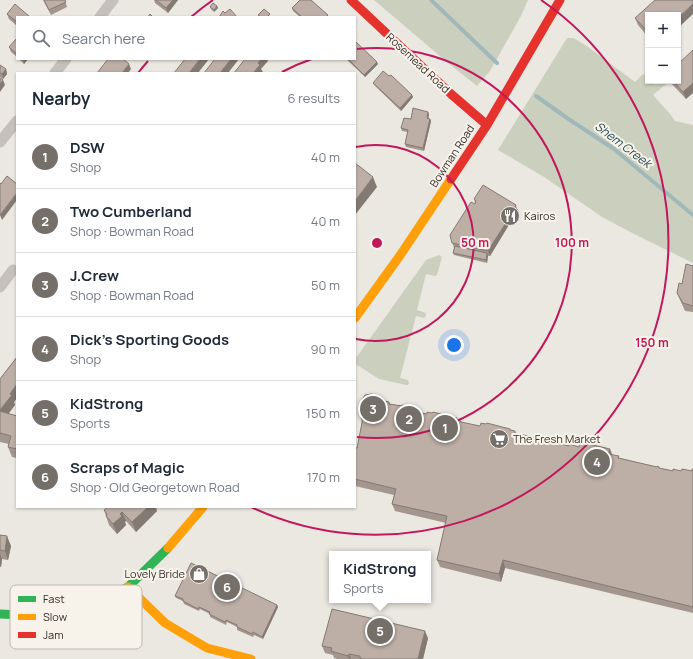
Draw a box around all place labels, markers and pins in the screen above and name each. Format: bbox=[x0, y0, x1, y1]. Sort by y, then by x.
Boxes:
restaurant icon: Kairos bbox=[499, 205, 521, 227]
place label: Kairos bbox=[524, 208, 556, 223]
centre of rings bbox=[370, 236, 384, 250]
pin: 3 bbox=[360, 394, 386, 424]
pin: 2 bbox=[396, 404, 422, 434]
pin: 1 bbox=[432, 413, 458, 443]
supermarket icon: The Fresh Market bbox=[488, 428, 510, 450]
place label: The Fresh Market bbox=[513, 431, 601, 446]
pin: 4 bbox=[584, 447, 610, 477]
shop icon: Lovely Bride bbox=[188, 563, 210, 585]
place label: Lovely Bride bbox=[125, 566, 186, 581]
pin: 6 bbox=[214, 572, 240, 602]
pin: 5 bbox=[367, 616, 393, 646]

